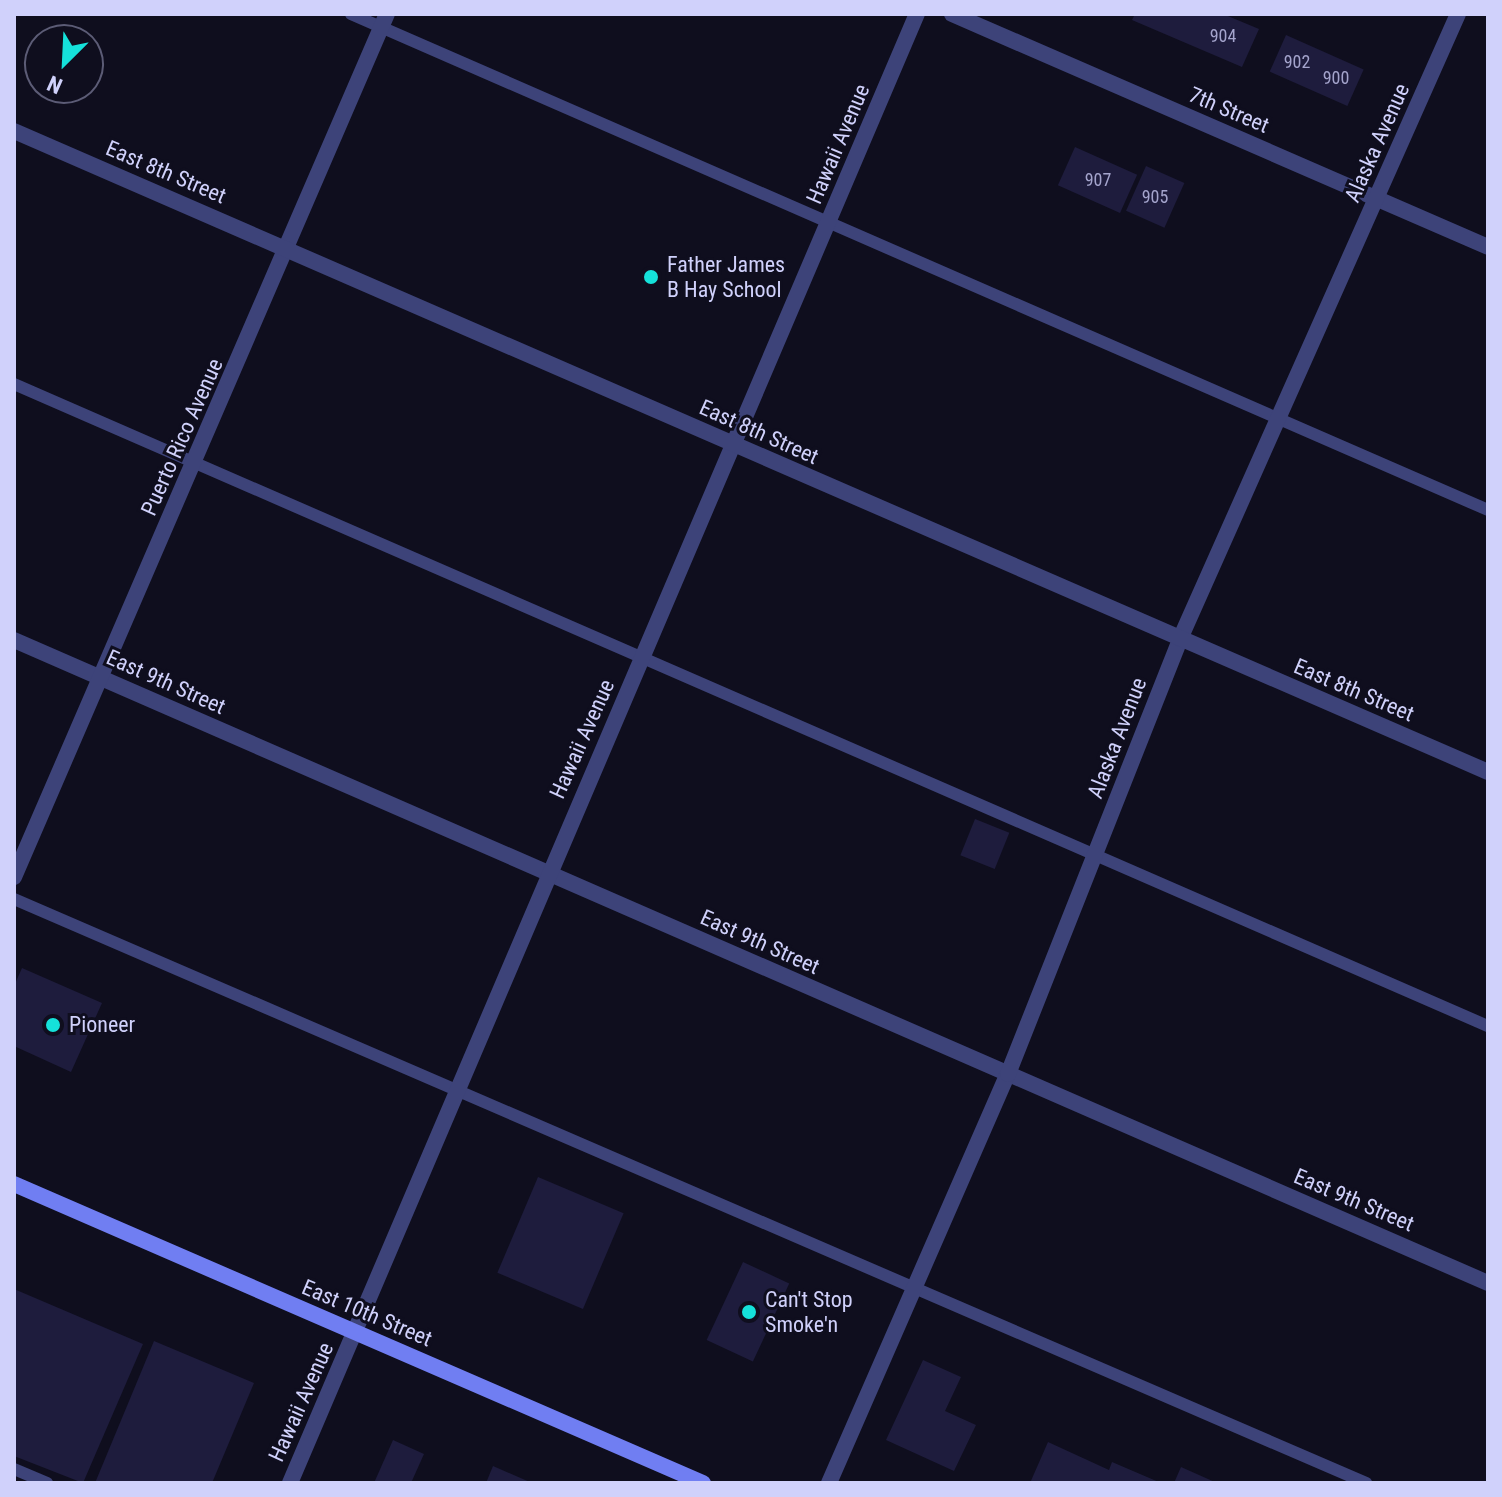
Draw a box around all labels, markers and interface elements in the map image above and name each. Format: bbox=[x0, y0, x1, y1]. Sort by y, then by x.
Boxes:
north arrow bbox=[24, 24, 104, 104]
house number: 904 bbox=[1210, 25, 1236, 47]
house number: 902 bbox=[1284, 51, 1310, 73]
house number: 900 bbox=[1323, 67, 1349, 89]
text: N bbox=[44, 70, 66, 99]
street label: Hawaii Avenue bbox=[801, 80, 875, 208]
street label: Alaska Avenue bbox=[1339, 80, 1415, 206]
street label: 7th Street bbox=[1185, 81, 1273, 139]
street label: East 8th Street bbox=[102, 135, 230, 209]
house number: 907 bbox=[1085, 169, 1111, 191]
house number: 905 bbox=[1142, 186, 1168, 208]
place label: Father James B Hay School bbox=[667, 251, 785, 302]
marker: Father James B Hay School bbox=[642, 268, 660, 286]
street label: Puerto Rico Avenue bbox=[136, 354, 228, 520]
street label: East 8th Street bbox=[695, 394, 823, 470]
street label: East 9th Street bbox=[102, 644, 230, 720]
street label: East 8th Street bbox=[1290, 653, 1418, 727]
street label: Alaska Avenue bbox=[1082, 674, 1152, 802]
street label: Hawaii Avenue bbox=[544, 675, 620, 803]
street label: East 9th Street bbox=[696, 904, 824, 980]
place label: Pioneer bbox=[69, 1012, 135, 1038]
marker: Pioneer bbox=[44, 1016, 62, 1034]
street label: East 9th Street bbox=[1290, 1163, 1418, 1237]
street label: East 10th Street bbox=[298, 1274, 436, 1352]
place label: Can't Stop Smoke'n bbox=[765, 1286, 853, 1338]
marker: Can't Stop Smoke'n bbox=[740, 1303, 758, 1321]
street label: Hawaii Avenue bbox=[263, 1338, 339, 1466]

